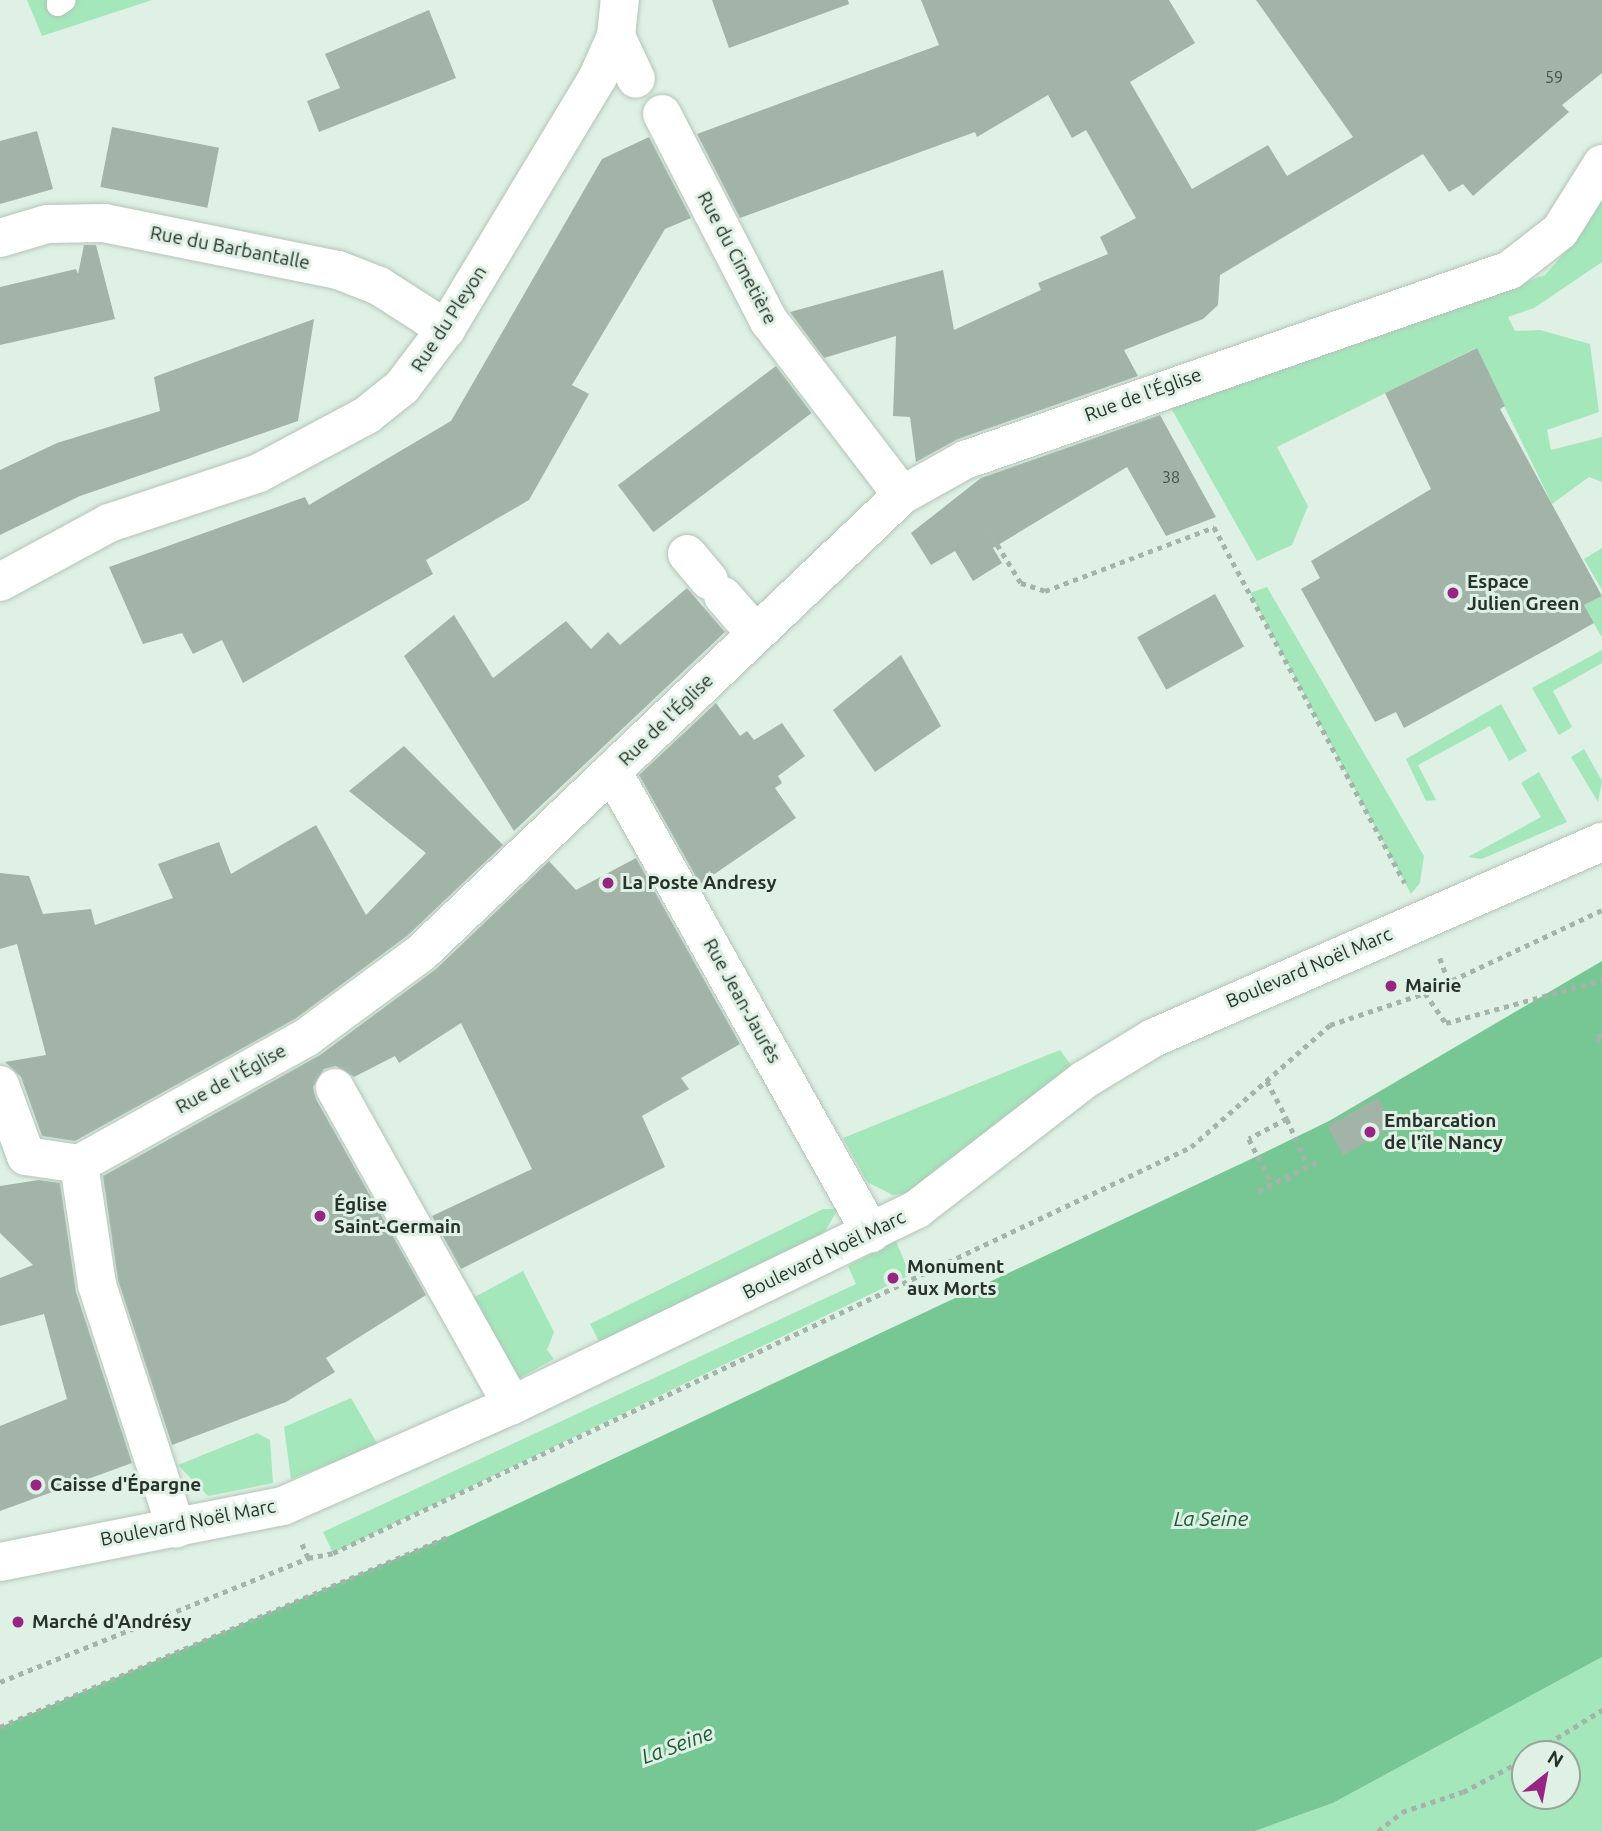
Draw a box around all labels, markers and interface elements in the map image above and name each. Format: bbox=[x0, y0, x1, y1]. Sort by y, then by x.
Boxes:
house number: 59 bbox=[1545, 67, 1563, 87]
street label: Rue du Cimetière bbox=[692, 188, 782, 328]
street label: Rue du Barbantalle bbox=[148, 221, 312, 275]
street label: Rue du Pleyon bbox=[406, 262, 492, 376]
street label: Rue de l'Église bbox=[1081, 363, 1205, 427]
house number: 38 bbox=[1162, 467, 1180, 487]
place label: Espace Julien Green bbox=[1467, 571, 1579, 615]
marker: Espace Julien Green bbox=[1445, 585, 1461, 601]
street label: Rue de l'Église bbox=[614, 669, 718, 771]
place label: La Poste Andresy bbox=[622, 872, 776, 894]
marker: La Poste Andresy bbox=[600, 875, 616, 891]
street label: Boulevard Noël Marc bbox=[1223, 923, 1395, 1013]
street label: Rue Jean-Jaurès bbox=[698, 935, 786, 1067]
place label: Mairie bbox=[1405, 975, 1462, 997]
marker: Mairie bbox=[1383, 978, 1399, 994]
street label: Rue de l'Église bbox=[172, 1039, 290, 1119]
place label: Embarcation de l'île Nancy bbox=[1384, 1110, 1503, 1154]
marker: Embarcation de l'île Nancy bbox=[1362, 1124, 1378, 1140]
place label: Église Saint-Germain bbox=[334, 1194, 461, 1238]
street label: Boulevard Noël Marc bbox=[739, 1206, 909, 1304]
marker: Église Saint-Germain bbox=[312, 1208, 328, 1224]
place label: Monument aux Morts bbox=[907, 1256, 1004, 1300]
marker: Monument aux Morts bbox=[885, 1270, 901, 1286]
place label: Caisse d'Épargne bbox=[50, 1474, 201, 1496]
marker: Caisse d'Épargne bbox=[28, 1477, 44, 1493]
street label: Boulevard Noël Marc bbox=[98, 1495, 278, 1551]
water label: La Seine bbox=[1174, 1505, 1248, 1531]
place label: Marché d'Andrésy bbox=[32, 1611, 191, 1633]
marker: Marché d'Andrésy bbox=[10, 1614, 26, 1630]
water label: La Seine bbox=[638, 1719, 716, 1769]
north arrow bbox=[1511, 1740, 1581, 1810]
text: N bbox=[1544, 1746, 1568, 1772]

